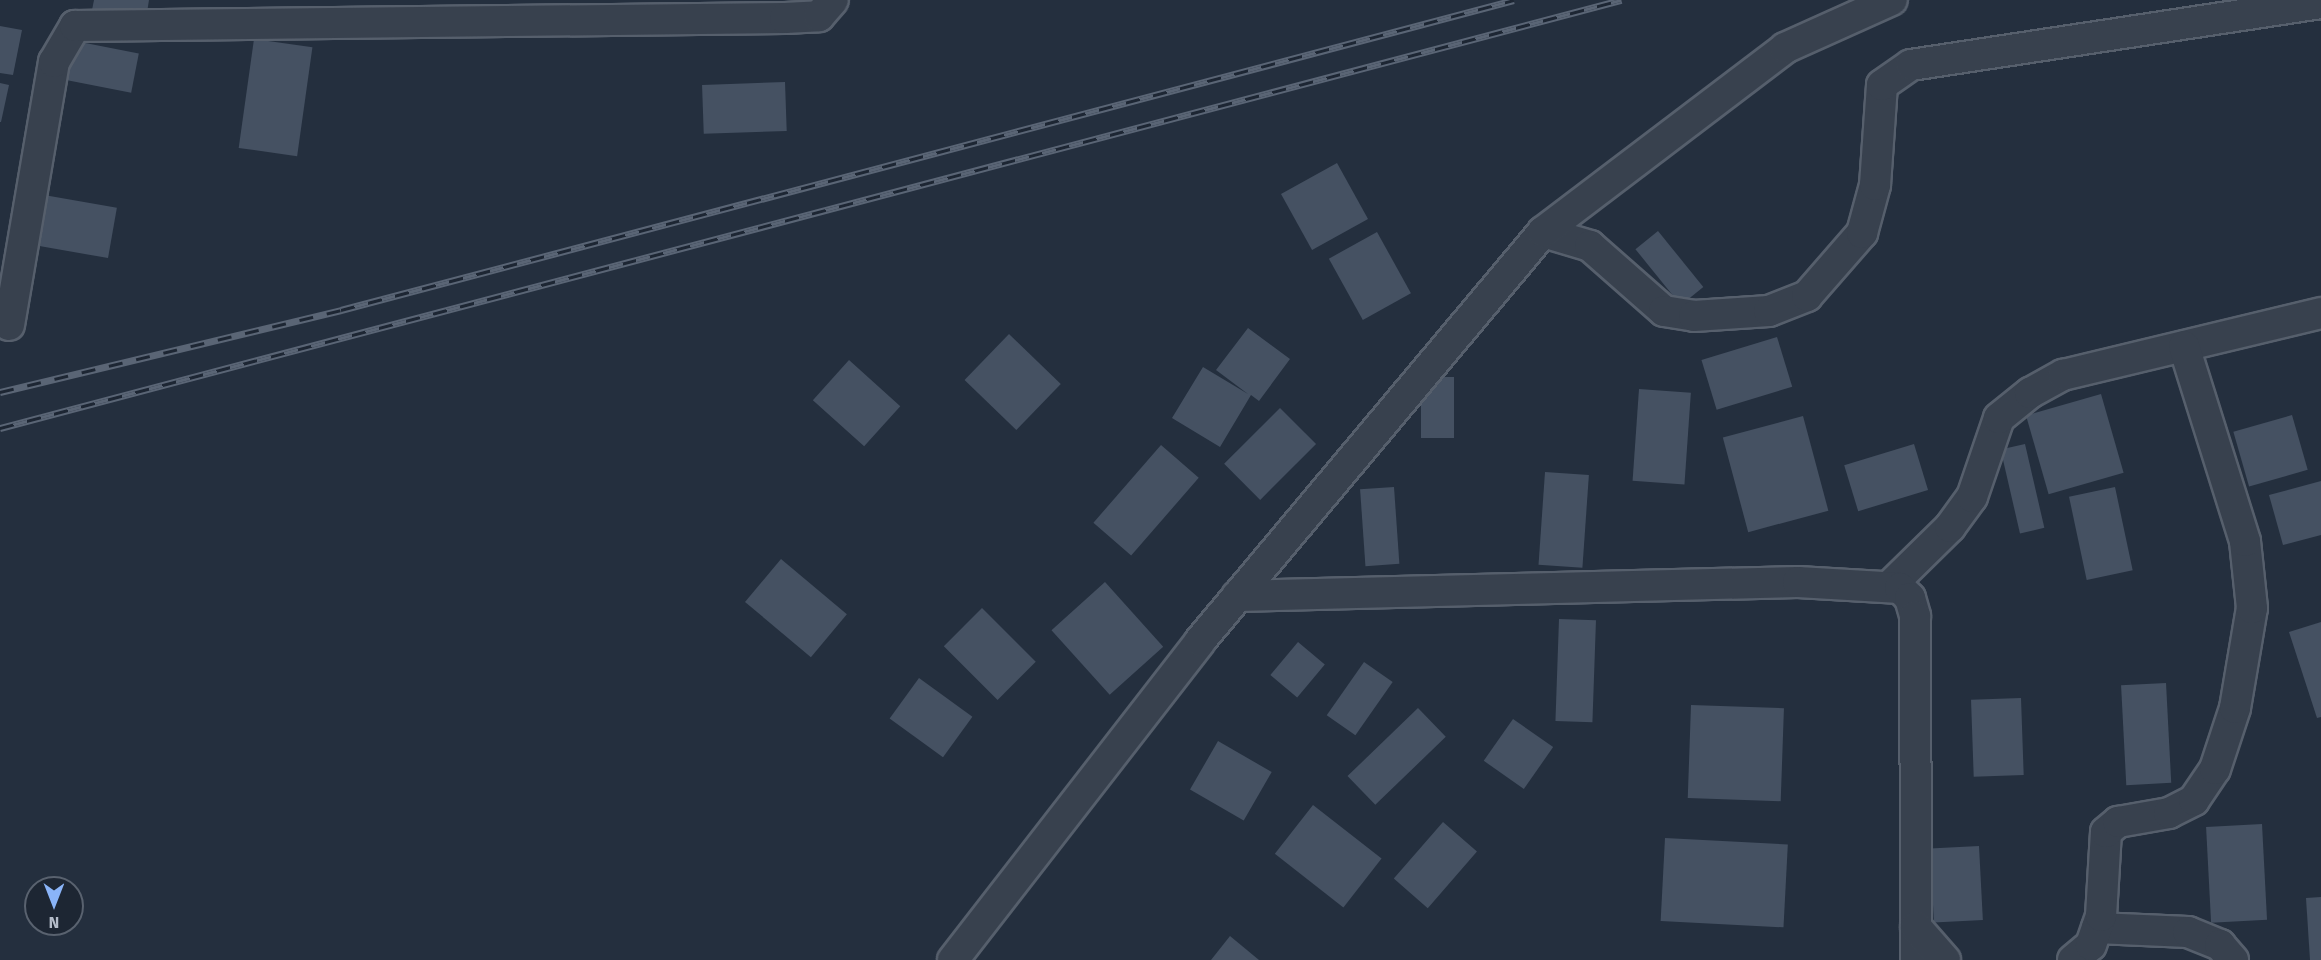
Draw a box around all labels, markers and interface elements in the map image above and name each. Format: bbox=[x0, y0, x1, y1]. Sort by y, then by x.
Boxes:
north arrow bbox=[24, 876, 84, 936]
text: N bbox=[49, 913, 59, 932]

